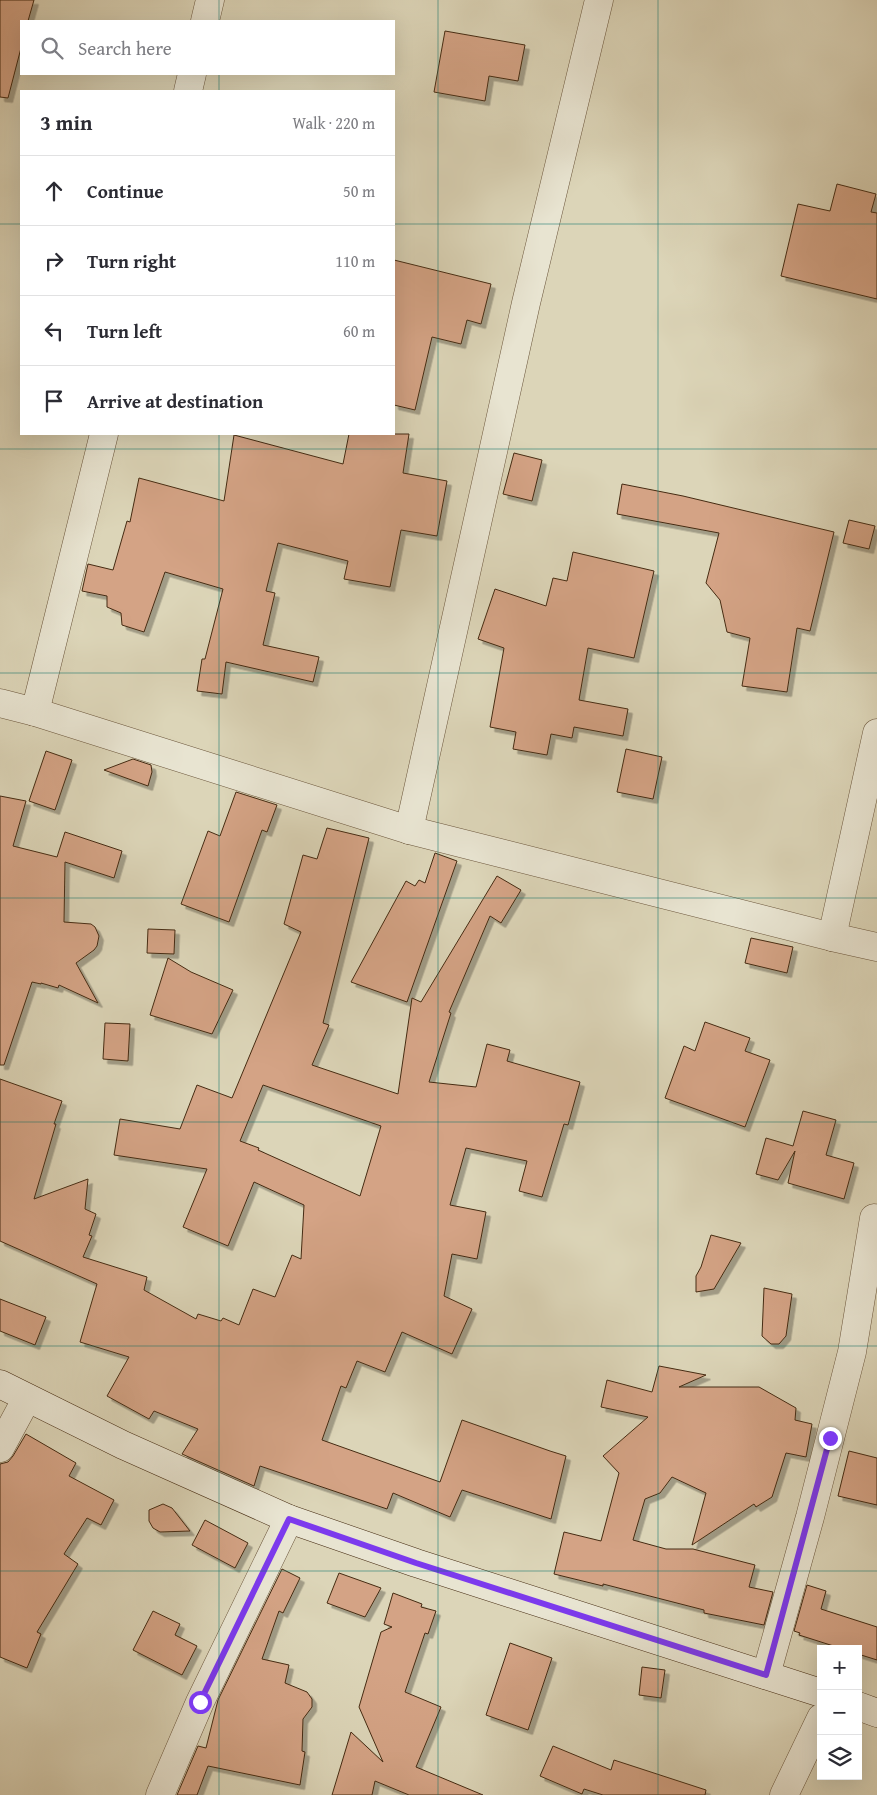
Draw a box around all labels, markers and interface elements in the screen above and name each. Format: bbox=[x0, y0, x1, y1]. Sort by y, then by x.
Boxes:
search box bbox=[20, 20, 395, 75]
icon: search bbox=[38, 34, 66, 62]
text: Search here bbox=[78, 34, 172, 62]
text: 3 min bbox=[40, 107, 92, 138]
text: Walk · 220 m bbox=[292, 111, 375, 135]
icon: ahead bbox=[40, 177, 68, 205]
text: Continue bbox=[87, 177, 164, 205]
text: 50 m bbox=[343, 179, 375, 203]
icon: right bbox=[40, 247, 68, 275]
text: Turn right bbox=[87, 247, 176, 275]
text: 110 m bbox=[335, 249, 375, 273]
icon: left bbox=[40, 317, 68, 345]
text: Turn left bbox=[87, 317, 162, 345]
text: 60 m bbox=[343, 319, 375, 343]
icon: arrive bbox=[40, 387, 68, 415]
text: Arrive at destination bbox=[87, 387, 263, 415]
route end bbox=[819, 1427, 842, 1450]
map controls bbox=[817, 1645, 862, 1780]
button: + bbox=[817, 1645, 862, 1690]
button: − bbox=[817, 1690, 862, 1735]
route start bbox=[189, 1691, 212, 1714]
button: layers bbox=[817, 1735, 862, 1780]

